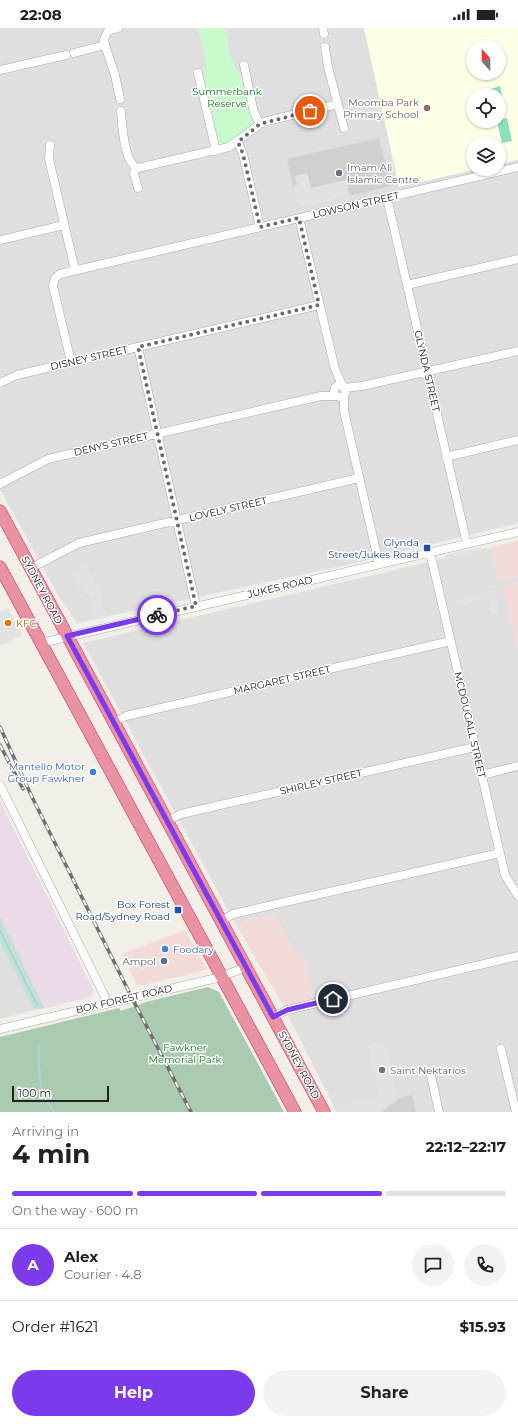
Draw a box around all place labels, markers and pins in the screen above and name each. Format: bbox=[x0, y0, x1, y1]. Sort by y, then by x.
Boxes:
pin bbox=[293, 94, 327, 128]
place label: Moomba Park Primary School bbox=[343, 96, 419, 121]
marker: Moomba Park Primary School bbox=[422, 103, 432, 113]
place label: Imam Ali Islamic Centre bbox=[347, 161, 419, 186]
marker: Imam Ali Islamic Centre bbox=[334, 168, 344, 178]
place label: Glynda Street/Jukes Road bbox=[328, 536, 419, 561]
marker: Glynda Street/Jukes Road bbox=[422, 543, 432, 553]
place label: KFC bbox=[16, 617, 36, 630]
marker: KFC bbox=[3, 618, 13, 628]
place label: Mantello Motor Group Fawkner bbox=[8, 760, 85, 785]
marker: Mantello Motor Group Fawkner bbox=[88, 767, 98, 777]
place label: Box Forest Road/Sydney Road bbox=[76, 898, 170, 923]
marker: Box Forest Road/Sydney Road bbox=[173, 905, 183, 915]
place label: Foodary bbox=[173, 943, 214, 956]
marker: Foodary bbox=[160, 944, 170, 954]
place label: Ampol bbox=[122, 955, 156, 968]
marker: Ampol bbox=[159, 956, 169, 966]
pin bbox=[316, 982, 350, 1016]
place label: Saint Nektarios bbox=[390, 1064, 466, 1077]
marker: Saint Nektarios bbox=[377, 1065, 387, 1075]

